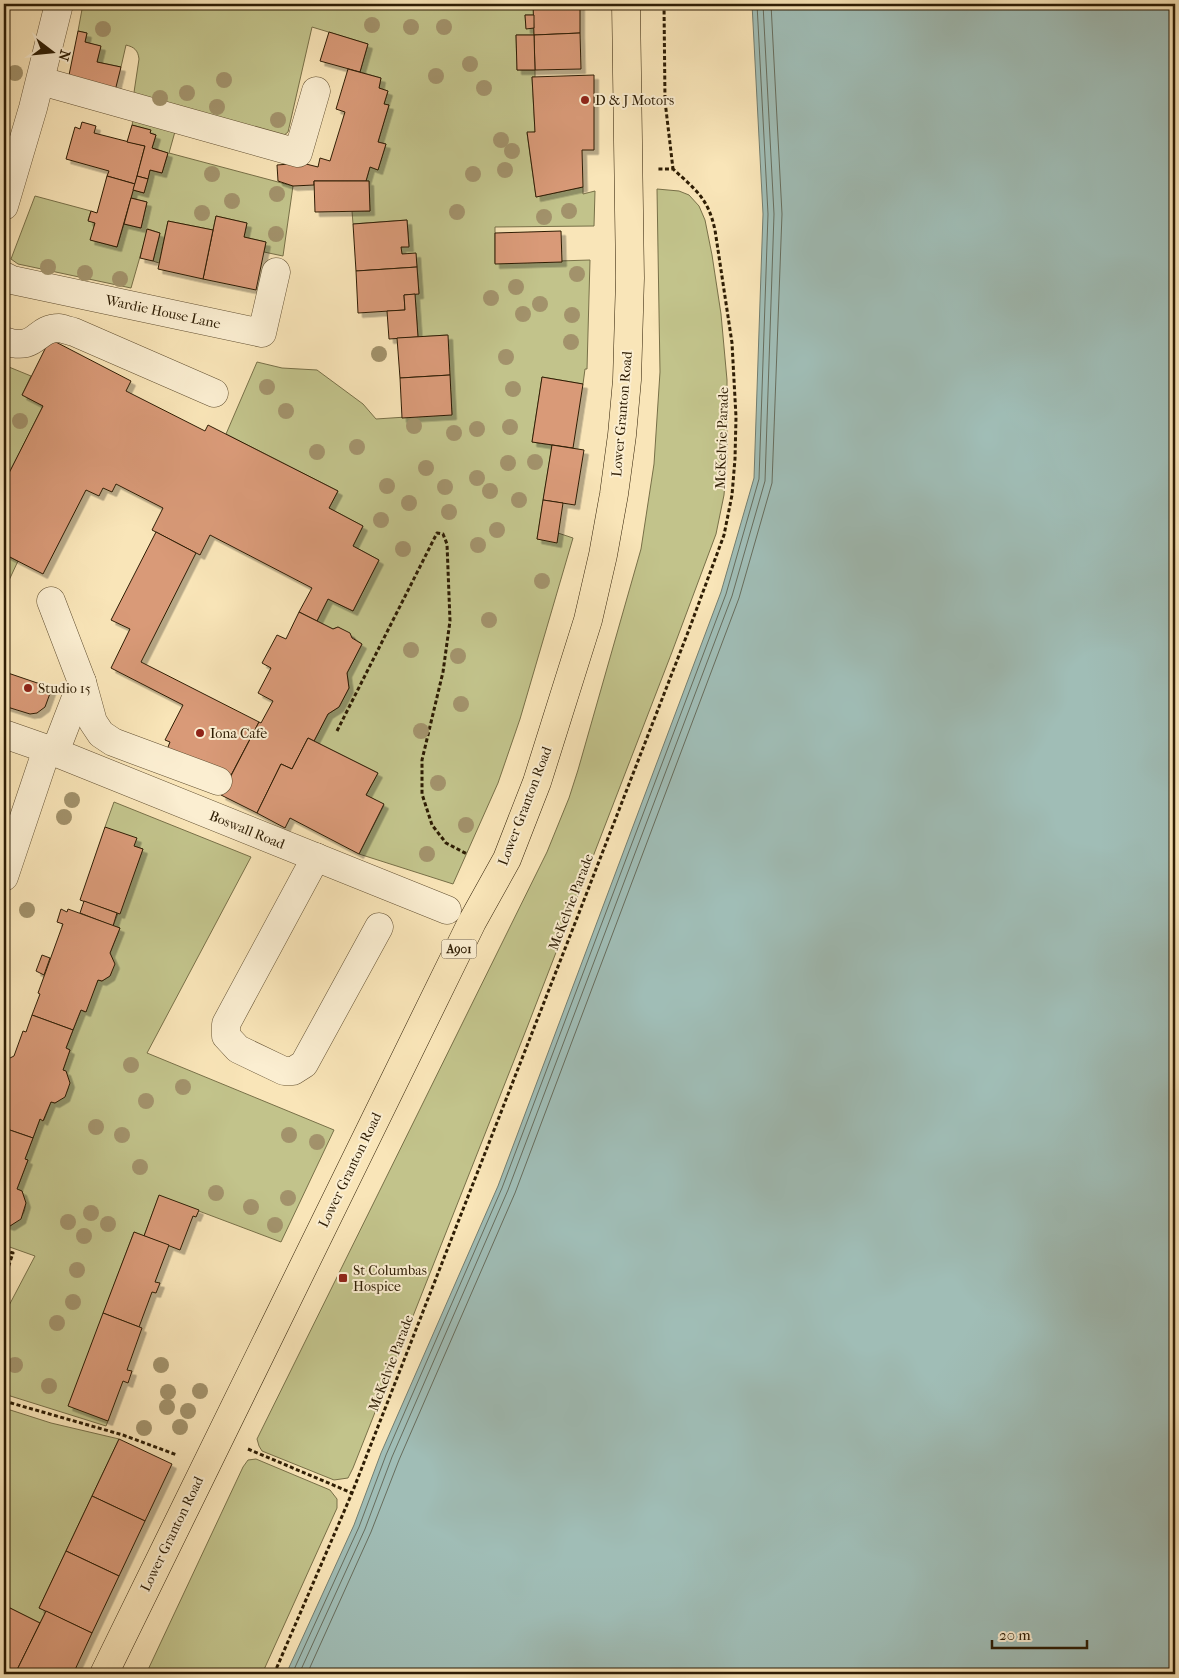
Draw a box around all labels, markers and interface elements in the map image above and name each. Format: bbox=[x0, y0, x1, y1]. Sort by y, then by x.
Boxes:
north arrow bbox=[28, 28, 78, 78]
text: N bbox=[54, 48, 74, 63]
place label: D & J Motors bbox=[595, 92, 674, 109]
marker: D & J Motors bbox=[579, 94, 591, 106]
street label: Wardie House Lane bbox=[103, 291, 222, 333]
street label: Lower Granton Road bbox=[608, 350, 636, 478]
street label: McKelvie Parade bbox=[712, 387, 732, 489]
place label: Studio 15 bbox=[38, 680, 91, 697]
marker: Studio 15 bbox=[22, 682, 34, 694]
place label: Iona Cafe bbox=[210, 725, 267, 742]
marker: Iona Cafe bbox=[194, 727, 206, 739]
street label: Lower Granton Road bbox=[494, 744, 556, 868]
street label: Boswall Road bbox=[207, 807, 288, 853]
street label: McKelvie Parade bbox=[545, 851, 597, 953]
road number: A901 bbox=[442, 940, 476, 959]
street label: Lower Granton Road bbox=[315, 1109, 385, 1230]
place label: St Columbas Hospice bbox=[353, 1262, 427, 1295]
marker: St Columbas Hospice bbox=[337, 1272, 349, 1284]
street label: McKelvie Parade bbox=[365, 1312, 417, 1414]
street label: Lower Granton Road bbox=[137, 1473, 207, 1594]
scale bar bbox=[992, 1618, 1086, 1650]
text: 20 m bbox=[999, 1626, 1031, 1644]

